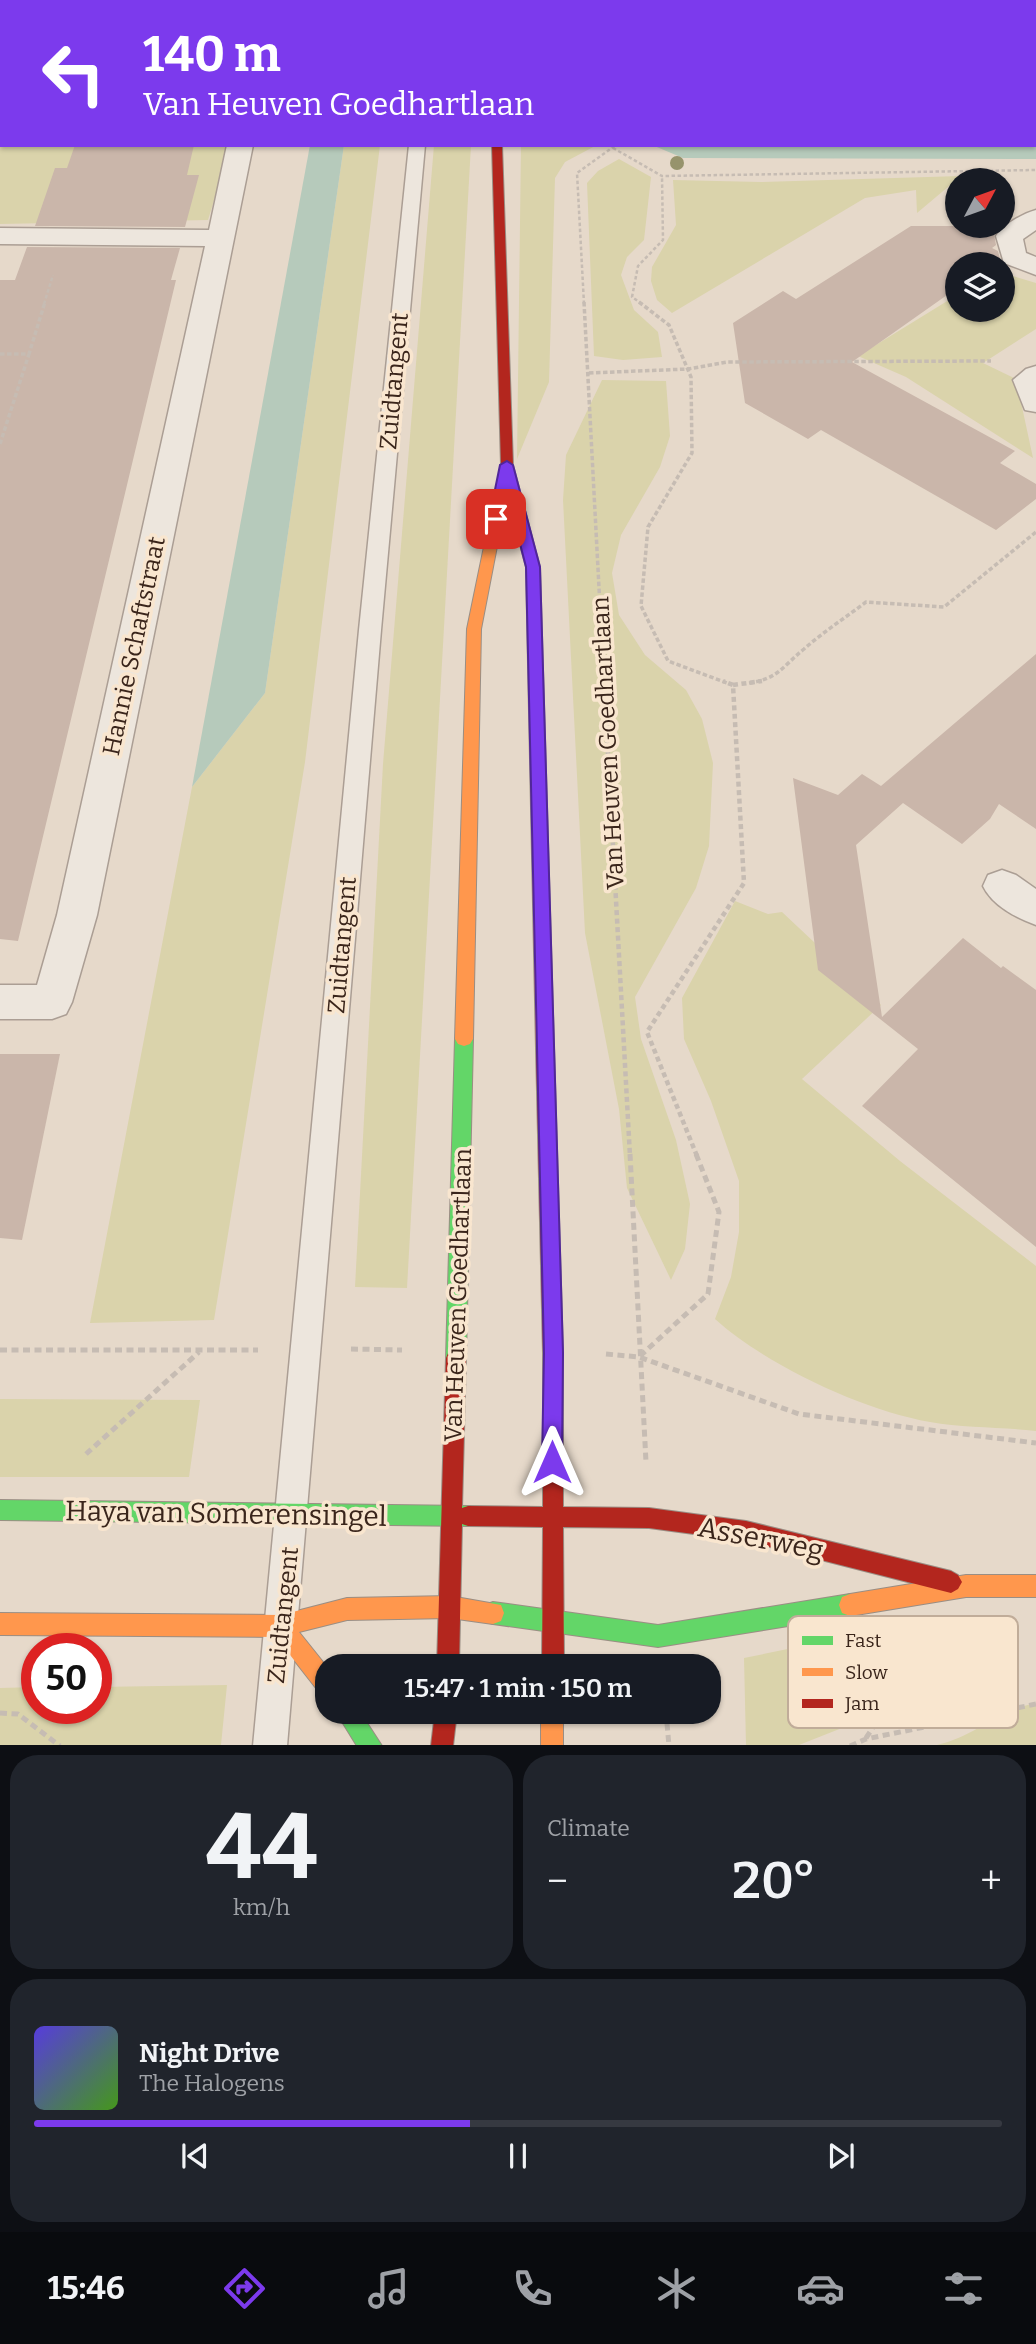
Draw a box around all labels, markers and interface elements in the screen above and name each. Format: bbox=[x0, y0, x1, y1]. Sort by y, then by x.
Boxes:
text: 140 m bbox=[143, 25, 281, 84]
icon: left bbox=[28, 28, 119, 119]
text: Van Heuven Goedhartlaan bbox=[143, 85, 534, 123]
north arrow bbox=[945, 168, 1015, 238]
map controls bbox=[945, 168, 1015, 322]
button: layers bbox=[945, 252, 1015, 322]
street label: Zuidtangent bbox=[374, 311, 414, 451]
pin bbox=[466, 489, 526, 549]
icon: arrive bbox=[477, 500, 515, 538]
street label: Hannie Schaftstraat bbox=[97, 534, 171, 758]
street label: Van Heuven Goedhartlaan bbox=[586, 596, 630, 890]
street label: Zuidtangent bbox=[322, 875, 362, 1015]
street label: Van Heuven Goedhartlaan bbox=[439, 1148, 477, 1442]
position arrow bbox=[515, 1425, 589, 1499]
street label: Haya van Somerensingel bbox=[65, 1494, 387, 1533]
street label: Asserweg bbox=[695, 1510, 826, 1567]
street label: Zuidtangent bbox=[262, 1545, 304, 1685]
legend bbox=[788, 1616, 1018, 1728]
text: Fast bbox=[845, 1629, 882, 1652]
speed limit sign: 50 bbox=[21, 1633, 112, 1724]
text: Slow bbox=[845, 1661, 888, 1684]
text: 15:47 · 1 min · 150 m bbox=[404, 1673, 632, 1704]
text: Jam bbox=[844, 1692, 879, 1715]
text: 44 bbox=[206, 1793, 317, 1902]
text: Climate bbox=[547, 1814, 630, 1842]
text: 20° bbox=[732, 1849, 816, 1912]
text: − bbox=[547, 1858, 568, 1904]
text: + bbox=[980, 1858, 1002, 1904]
text: km/h bbox=[233, 1893, 290, 1921]
text: Night Drive bbox=[139, 2038, 280, 2069]
text: The Halogens bbox=[139, 2069, 285, 2097]
icon: previous bbox=[176, 2137, 214, 2175]
icon: pause bbox=[499, 2137, 537, 2175]
icon: next bbox=[822, 2137, 860, 2175]
icon: directions bbox=[220, 2264, 269, 2313]
icon: music bbox=[364, 2264, 413, 2313]
icon: phone bbox=[508, 2264, 557, 2313]
icon: climate bbox=[652, 2264, 701, 2313]
icon: car bbox=[796, 2264, 845, 2313]
icon: filters bbox=[939, 2264, 988, 2313]
text: 15:46 bbox=[47, 2269, 125, 2307]

